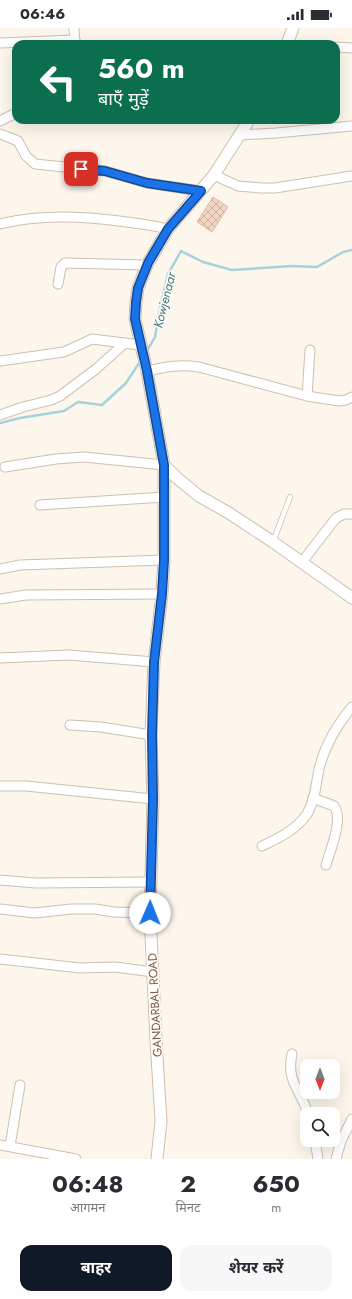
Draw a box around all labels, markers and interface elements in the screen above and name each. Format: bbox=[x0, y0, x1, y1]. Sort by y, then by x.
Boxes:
text: 06:46 bbox=[20, 3, 65, 25]
text: 560 m bbox=[98, 48, 185, 89]
icon: left bbox=[32, 56, 84, 108]
text: बाएँ मुड़ें bbox=[98, 86, 149, 112]
pin bbox=[64, 152, 98, 186]
icon: arrive bbox=[70, 158, 92, 180]
water label: Kowjenaar bbox=[148, 270, 181, 330]
position arrow bbox=[129, 892, 171, 934]
street label: GANDARBAL ROAD bbox=[143, 953, 167, 1057]
north arrow bbox=[300, 1059, 340, 1099]
map controls bbox=[300, 1059, 340, 1147]
button: search bbox=[300, 1107, 340, 1147]
text: 06:48 bbox=[52, 1166, 124, 1201]
text: 2 bbox=[180, 1166, 196, 1201]
text: 650 bbox=[253, 1166, 300, 1201]
text: आगमन bbox=[70, 1198, 106, 1217]
text: मिनट bbox=[176, 1198, 200, 1217]
text: m bbox=[271, 1198, 281, 1217]
button: बाहर bbox=[20, 1245, 172, 1291]
button: शेयर करें bbox=[180, 1245, 332, 1291]

